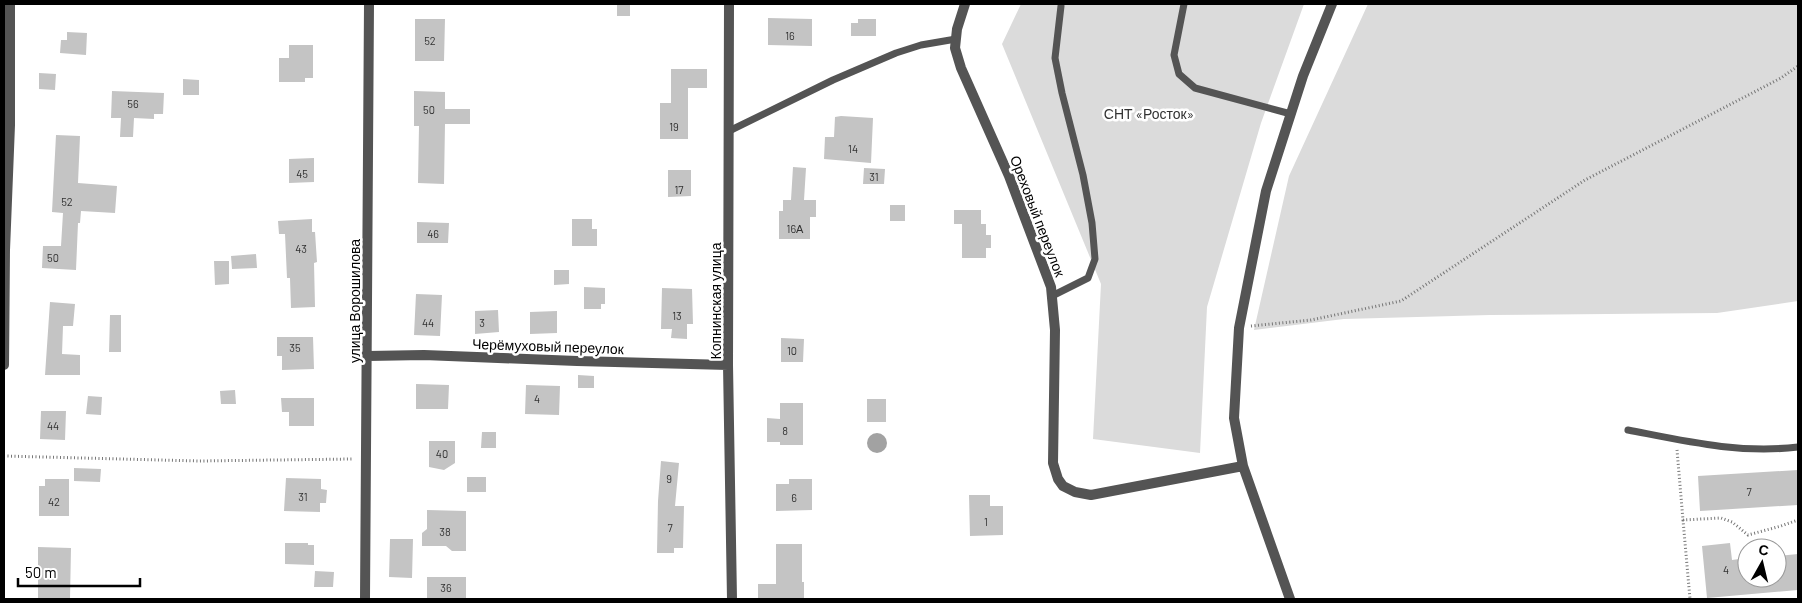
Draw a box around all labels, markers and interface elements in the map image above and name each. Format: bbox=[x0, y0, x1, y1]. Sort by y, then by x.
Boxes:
house number: 16 bbox=[785, 29, 795, 42]
house number: 52 bbox=[424, 34, 436, 47]
house number: 56 bbox=[127, 97, 139, 110]
house number: 50 bbox=[423, 103, 435, 116]
park label: СНТ «Росток» bbox=[1104, 105, 1194, 122]
house number: 19 bbox=[669, 120, 679, 133]
house number: 14 bbox=[848, 142, 858, 155]
street label: Ореховый переулок bbox=[1007, 153, 1069, 280]
house number: 45 bbox=[296, 167, 308, 180]
house number: 31 bbox=[869, 170, 879, 183]
house number: 17 bbox=[674, 183, 684, 196]
house number: 52 bbox=[61, 195, 73, 208]
house number: 16А bbox=[787, 222, 804, 235]
house number: 46 bbox=[427, 227, 439, 240]
street label: улица Ворошилова bbox=[346, 239, 363, 363]
house number: 43 bbox=[295, 242, 307, 255]
street label: Копнинская улица bbox=[707, 242, 724, 359]
house number: 50 bbox=[47, 251, 59, 264]
house number: 13 bbox=[672, 309, 682, 322]
house number: 44 bbox=[422, 316, 434, 329]
house number: 3 bbox=[479, 316, 485, 329]
street label: Черёмуховый переулок bbox=[472, 335, 625, 357]
house number: 35 bbox=[289, 341, 301, 354]
house number: 10 bbox=[787, 344, 797, 357]
house number: 4 bbox=[534, 392, 540, 405]
house number: 44 bbox=[47, 419, 59, 432]
house number: 8 bbox=[782, 424, 788, 437]
house number: 40 bbox=[436, 447, 448, 460]
house number: 9 bbox=[666, 472, 672, 485]
house number: 7 bbox=[1746, 485, 1752, 498]
house number: 31 bbox=[298, 490, 308, 503]
house number: 6 bbox=[791, 491, 797, 504]
house number: 42 bbox=[48, 495, 60, 508]
house number: 1 bbox=[984, 515, 988, 528]
house number: 7 bbox=[667, 521, 673, 534]
house number: 38 bbox=[439, 525, 451, 538]
north arrow bbox=[1737, 538, 1787, 588]
text: С bbox=[1758, 541, 1770, 559]
scale bar bbox=[18, 556, 140, 588]
text: 50 m bbox=[25, 563, 57, 581]
house number: 4 bbox=[1723, 563, 1729, 576]
house number: 36 bbox=[440, 581, 452, 594]

